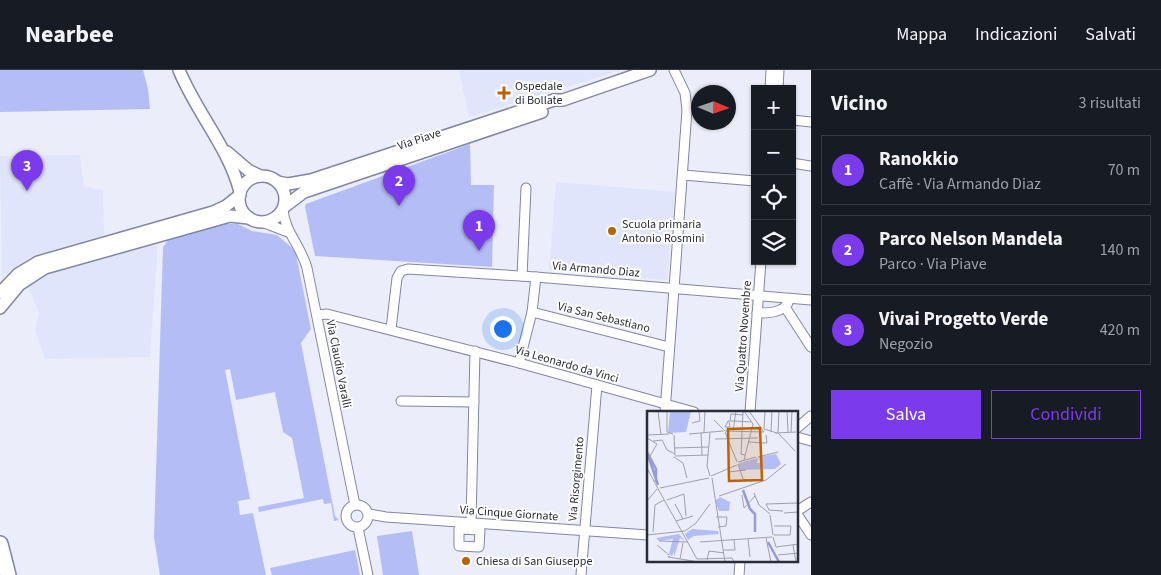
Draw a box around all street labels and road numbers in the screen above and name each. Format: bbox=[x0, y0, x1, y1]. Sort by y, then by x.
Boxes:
street label: Via Piave bbox=[395, 124, 443, 155]
street label: Via Armando Diaz bbox=[551, 257, 640, 282]
street label: Via Quattro Novembre bbox=[731, 280, 756, 392]
street label: Via San Sebastiano bbox=[556, 298, 652, 337]
street label: Via Claudio Varalli bbox=[322, 319, 355, 410]
street label: Via Leonardo da Vinci bbox=[513, 342, 621, 387]
street label: Via Risorgimento bbox=[564, 436, 589, 522]
street label: Via Cinque Giornate bbox=[459, 502, 559, 525]

